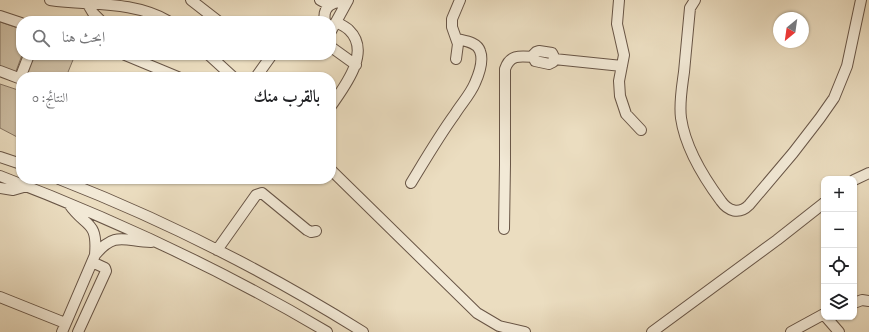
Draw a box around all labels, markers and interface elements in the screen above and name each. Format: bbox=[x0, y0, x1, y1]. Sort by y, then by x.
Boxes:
north arrow bbox=[773, 12, 809, 48]
search box bbox=[16, 16, 336, 60]
icon: search bbox=[30, 27, 52, 49]
text: ابحث هنا bbox=[62, 28, 105, 47]
text: بالقرب منك bbox=[254, 86, 320, 108]
text: النتائج: 0 bbox=[32, 90, 68, 106]
map controls bbox=[821, 176, 857, 320]
button: + bbox=[821, 176, 857, 212]
button: − bbox=[821, 212, 857, 248]
button: locate bbox=[821, 248, 857, 284]
button: layers bbox=[821, 284, 857, 320]

